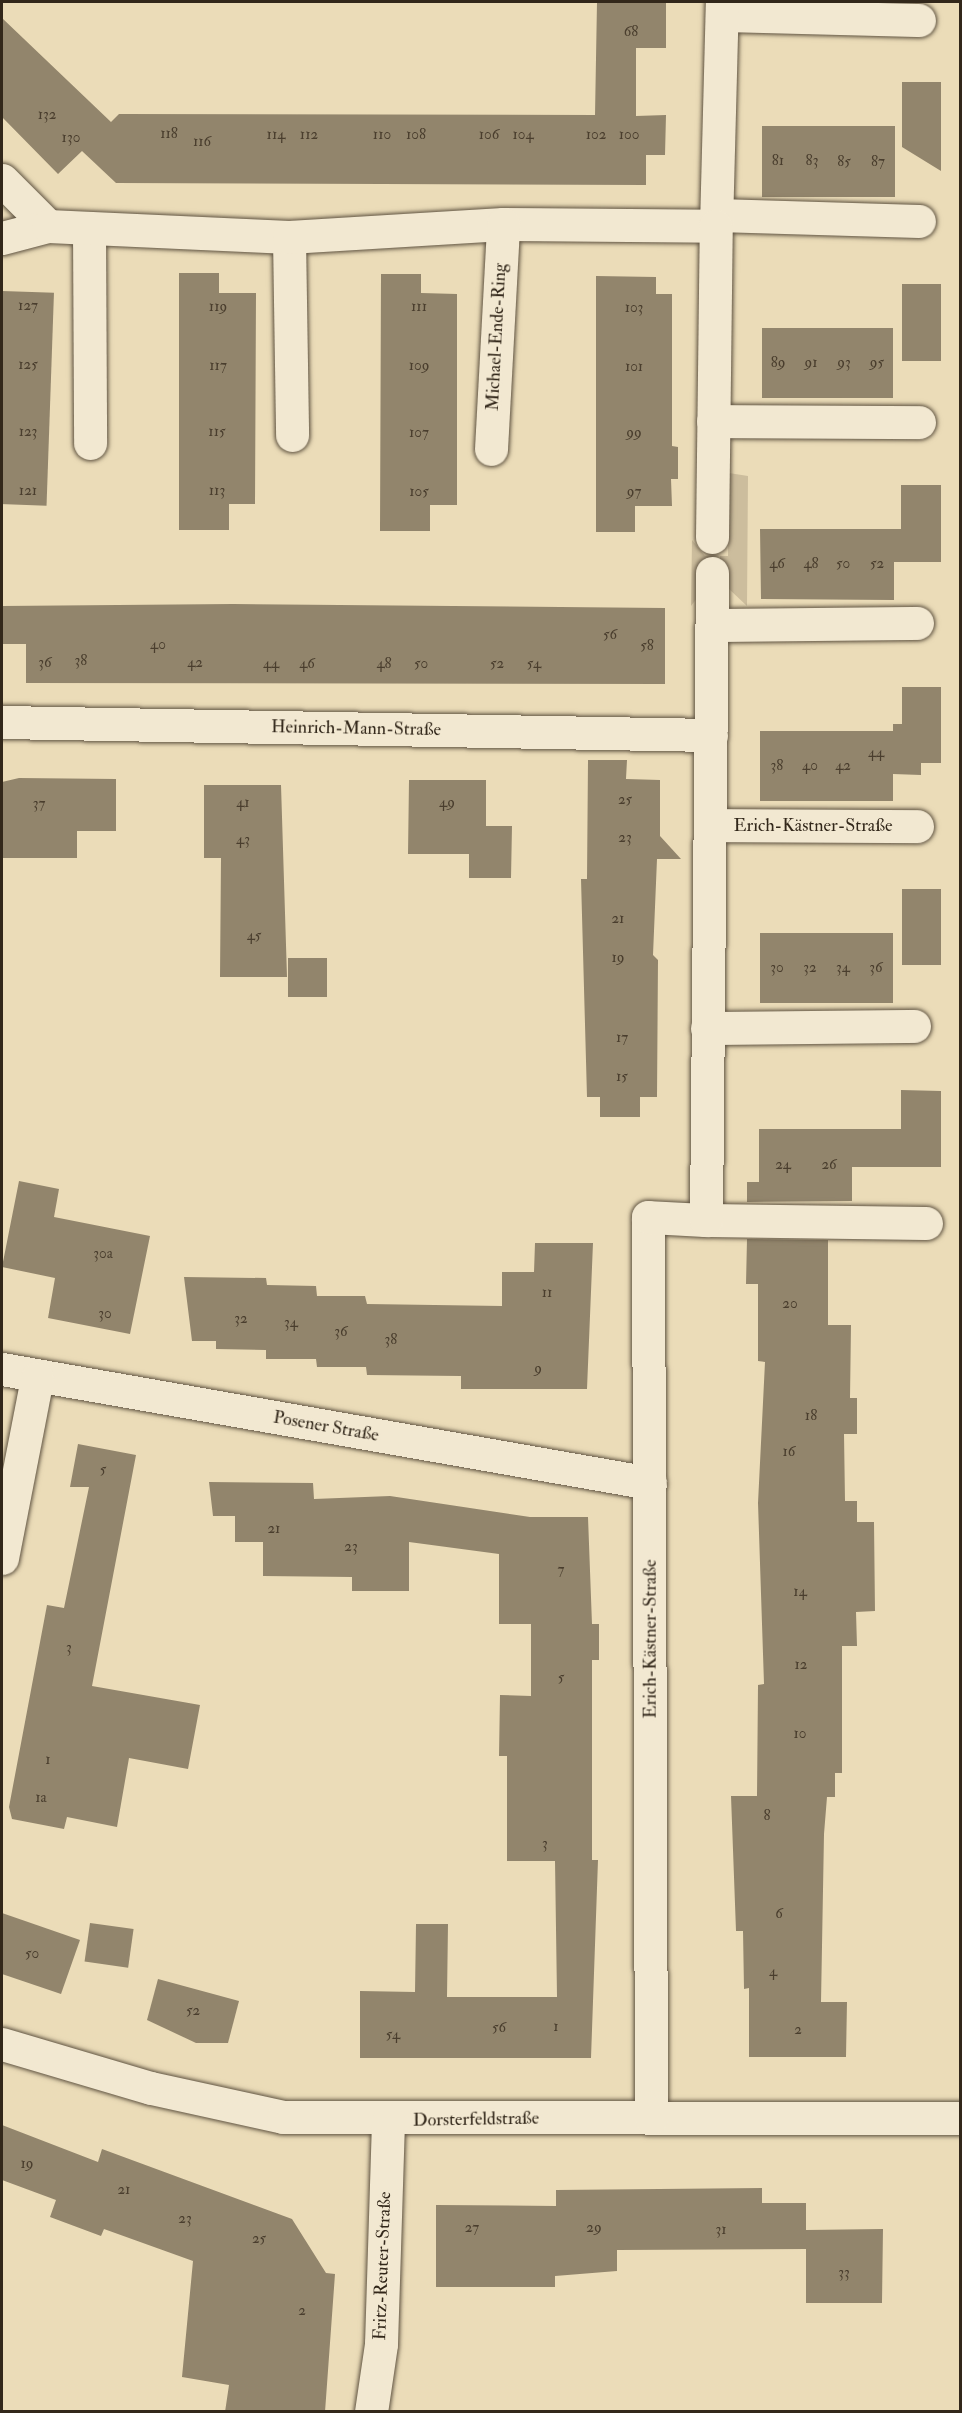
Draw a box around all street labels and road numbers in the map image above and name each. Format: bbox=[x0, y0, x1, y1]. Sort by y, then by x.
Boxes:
street label: Michael-Ende-Ring bbox=[482, 263, 512, 411]
street label: Heinrich-Mann-Straße bbox=[271, 717, 441, 741]
street label: Erich-Kästner-Straße bbox=[734, 815, 892, 837]
street label: Posener Straße bbox=[272, 1407, 380, 1447]
street label: Erich-Kästner-Straße bbox=[640, 1560, 662, 1718]
street label: Dorsterfeldstraße bbox=[413, 2108, 539, 2132]
street label: Fritz-Reuter-Straße bbox=[370, 2191, 396, 2341]

